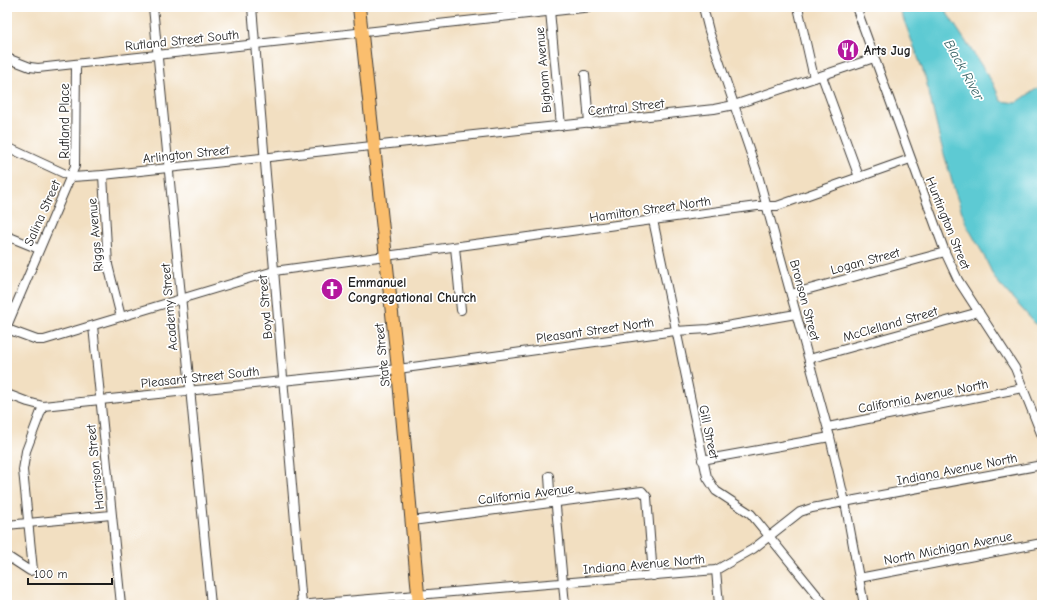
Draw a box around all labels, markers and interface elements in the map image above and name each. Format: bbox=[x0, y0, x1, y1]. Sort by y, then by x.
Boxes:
street label: Bigham Avenue bbox=[532, 26, 554, 114]
street label: Rutland Street South bbox=[124, 27, 240, 53]
restaurant icon: Arts Jug bbox=[835, 37, 861, 63]
water label: Black River bbox=[940, 37, 988, 105]
place label: Arts Jug bbox=[864, 43, 911, 58]
street label: Rutland Place bbox=[57, 83, 72, 159]
street label: Central Street bbox=[587, 95, 666, 118]
street label: Arlington Street bbox=[142, 142, 231, 166]
street label: Huntington Street bbox=[923, 175, 974, 273]
street label: Salina Street bbox=[21, 177, 64, 248]
street label: Hamilton Street North bbox=[588, 193, 712, 225]
street label: Riggs Avenue bbox=[84, 197, 106, 272]
street label: Logan Street bbox=[829, 244, 902, 277]
street label: Bronson Street bbox=[787, 258, 823, 343]
street label: Academy Street bbox=[158, 262, 180, 351]
street label: Boyd Street bbox=[255, 273, 275, 340]
place label: Emmanuel Congregational Church bbox=[348, 275, 477, 305]
church icon: Emmanuel Congregational Church bbox=[319, 276, 345, 302]
street label: McClelland Street bbox=[841, 303, 940, 345]
street label: Pleasant Street North bbox=[535, 314, 655, 346]
street label: State Street bbox=[371, 321, 393, 388]
street label: Pleasant Street South bbox=[140, 363, 260, 391]
street label: California Avenue North bbox=[857, 376, 989, 416]
street label: Gill Street bbox=[696, 404, 722, 462]
street label: Harrison Street bbox=[83, 422, 107, 510]
street label: Indiana Avenue North bbox=[896, 450, 1018, 488]
street label: California Avenue bbox=[477, 481, 575, 507]
street label: North Michigan Avenue bbox=[883, 528, 1014, 568]
street label: Indiana Avenue North bbox=[582, 551, 706, 577]
scale bar bbox=[28, 560, 112, 586]
text: 100 m bbox=[34, 567, 67, 581]

